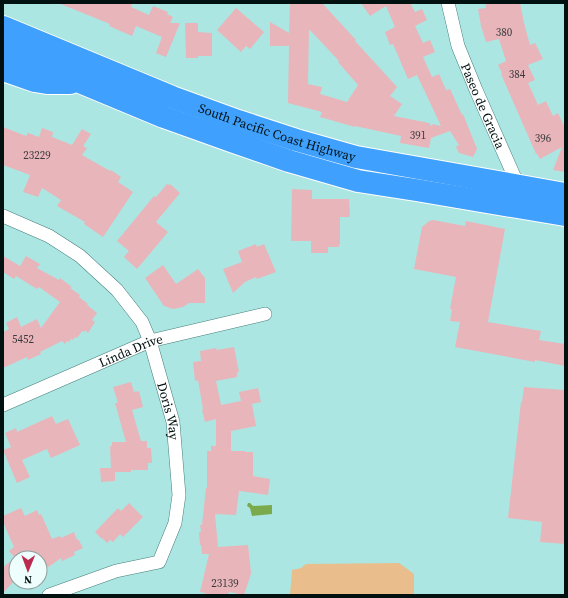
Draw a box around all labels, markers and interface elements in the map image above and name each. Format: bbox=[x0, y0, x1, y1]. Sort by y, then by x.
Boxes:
house number: 380 bbox=[496, 25, 513, 40]
street label: Paseo de Gracia bbox=[457, 61, 509, 152]
house number: 384 bbox=[509, 67, 526, 82]
street label: South Pacific Coast Highway bbox=[196, 99, 358, 166]
house number: 391 bbox=[410, 128, 426, 143]
house number: 396 bbox=[535, 131, 552, 146]
house number: 23229 bbox=[23, 148, 51, 163]
street label: Linda Drive bbox=[96, 330, 165, 371]
house number: 5452 bbox=[12, 332, 34, 347]
street label: Doris Way bbox=[153, 380, 182, 441]
north arrow bbox=[8, 550, 48, 590]
text: N bbox=[24, 572, 32, 587]
house number: 23139 bbox=[211, 576, 239, 591]

